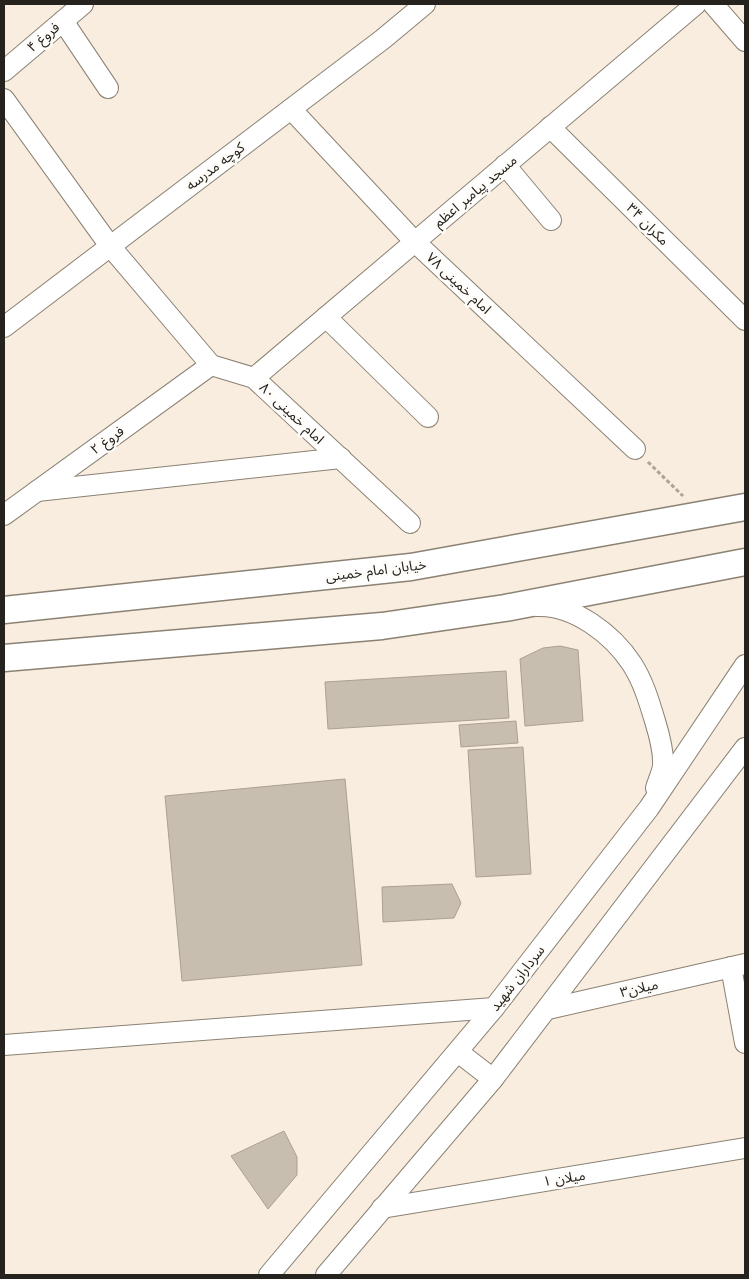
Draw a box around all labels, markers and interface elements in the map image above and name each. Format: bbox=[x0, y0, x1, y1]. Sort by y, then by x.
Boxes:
street label: فروغ ۴ bbox=[22, 17, 64, 57]
street label: کوچه مدرسه bbox=[181, 137, 249, 195]
street label: مسجد پیامبر اعظم bbox=[429, 150, 522, 233]
street label: مکران ۳۴ bbox=[622, 198, 674, 250]
street label: امام خمینی ۷۸ bbox=[421, 248, 496, 319]
street label: امام خمینی ۸۰ bbox=[254, 378, 329, 449]
street label: فروغ ۲ bbox=[86, 421, 129, 460]
street label: خیابان امام خمینی bbox=[324, 554, 428, 587]
street label: سرداران شهید bbox=[485, 941, 549, 1015]
street label: میلان۳ bbox=[618, 974, 660, 1002]
street label: میلان ۱ bbox=[541, 1165, 587, 1191]

